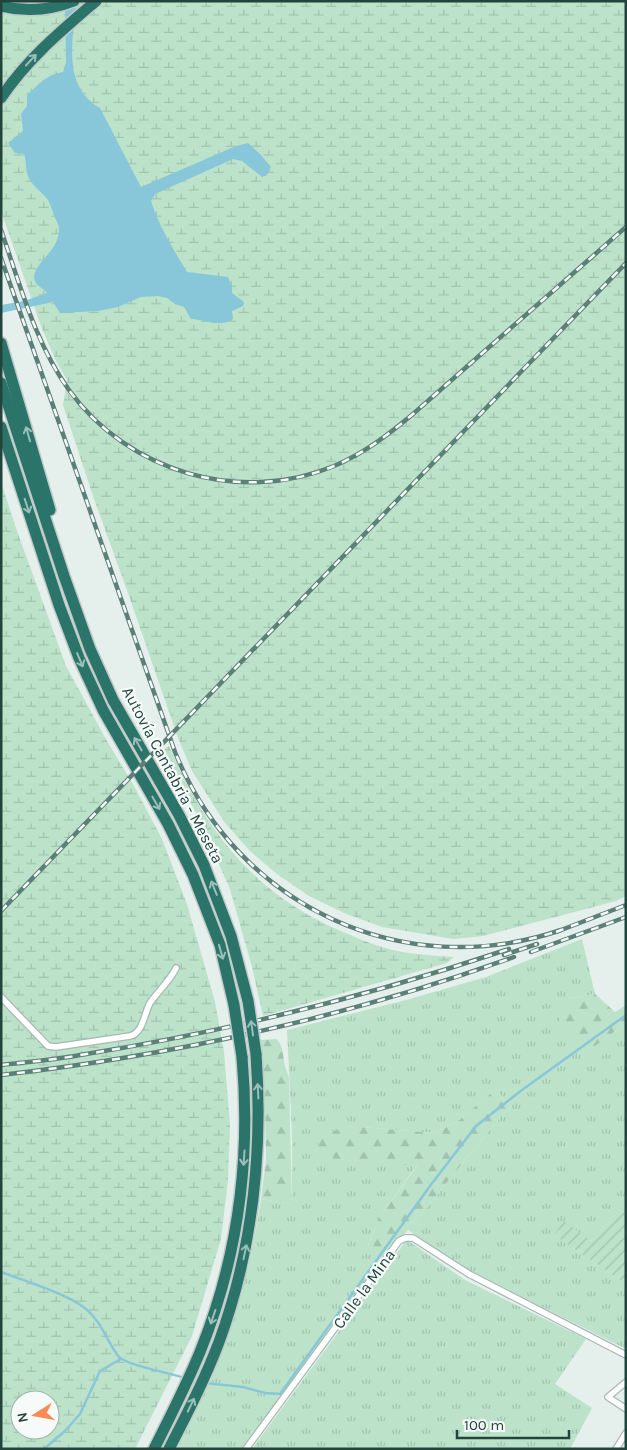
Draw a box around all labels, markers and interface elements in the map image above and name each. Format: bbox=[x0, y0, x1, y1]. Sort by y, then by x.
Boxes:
one-way arrow bbox=[25, 53, 37, 66]
one-way arrow bbox=[22, 426, 32, 442]
one-way arrow bbox=[23, 498, 32, 514]
one-way arrow bbox=[75, 652, 85, 667]
street label: Autovía Cantabria - Meseta bbox=[118, 683, 228, 867]
one-way arrow bbox=[133, 737, 143, 752]
one-way arrow bbox=[152, 796, 162, 810]
one-way arrow bbox=[208, 881, 218, 896]
one-way arrow bbox=[217, 943, 227, 959]
one-way arrow bbox=[247, 1020, 257, 1036]
one-way arrow bbox=[254, 1083, 263, 1099]
one-way arrow bbox=[240, 1150, 249, 1166]
one-way arrow bbox=[241, 1245, 250, 1261]
street label: Calle la Mina bbox=[329, 1246, 399, 1332]
one-way arrow bbox=[208, 1309, 217, 1324]
north arrow bbox=[10, 1390, 60, 1440]
one-way arrow bbox=[187, 1398, 196, 1413]
scale bar bbox=[457, 1408, 570, 1440]
text: N bbox=[13, 1411, 32, 1424]
text: 100 m bbox=[464, 1416, 504, 1434]

